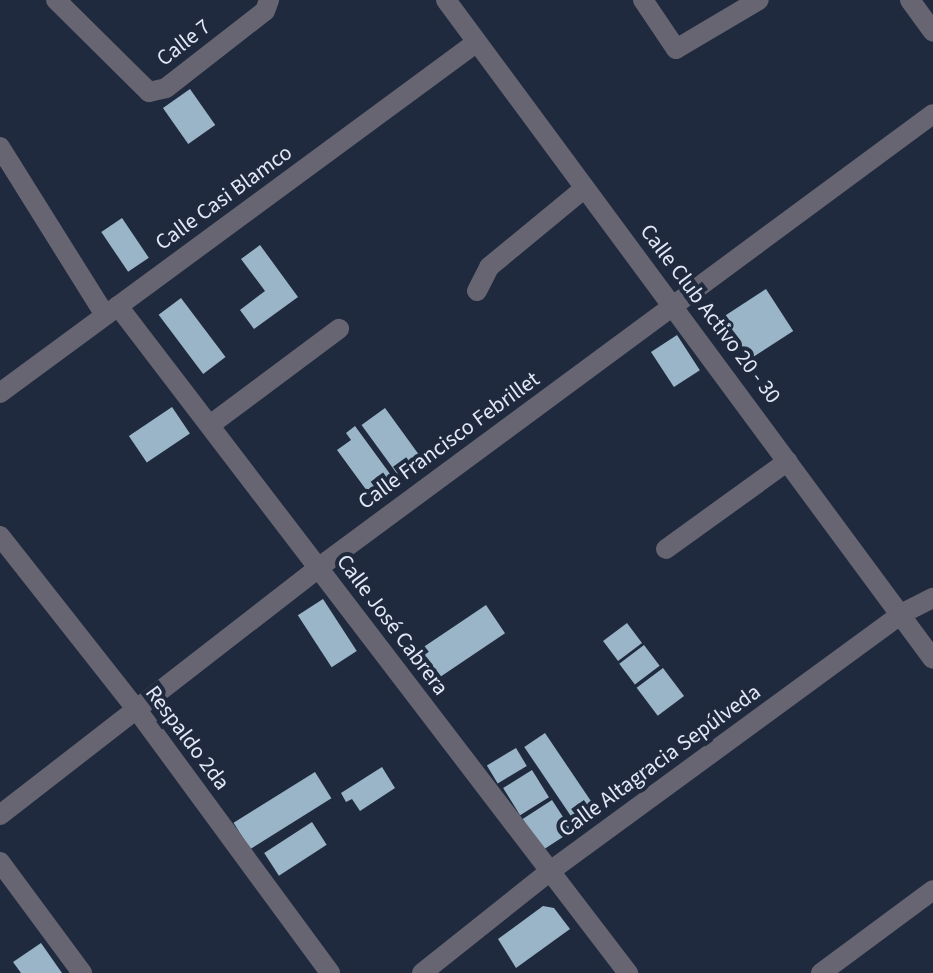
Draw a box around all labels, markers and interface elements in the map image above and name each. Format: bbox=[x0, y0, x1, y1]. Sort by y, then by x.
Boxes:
street label: Calle 7 bbox=[152, 14, 216, 72]
street label: Calle Casi Blamco bbox=[151, 140, 297, 256]
street label: Calle Club Activo 20 - 30 bbox=[634, 219, 786, 409]
street label: Calle Francisco Febrillet bbox=[353, 366, 545, 516]
street label: Calle José Cabrera bbox=[330, 549, 454, 701]
street label: Calle Altagracia Sepúlveda bbox=[554, 679, 766, 843]
street label: Respaldo 2da bbox=[139, 681, 235, 795]

